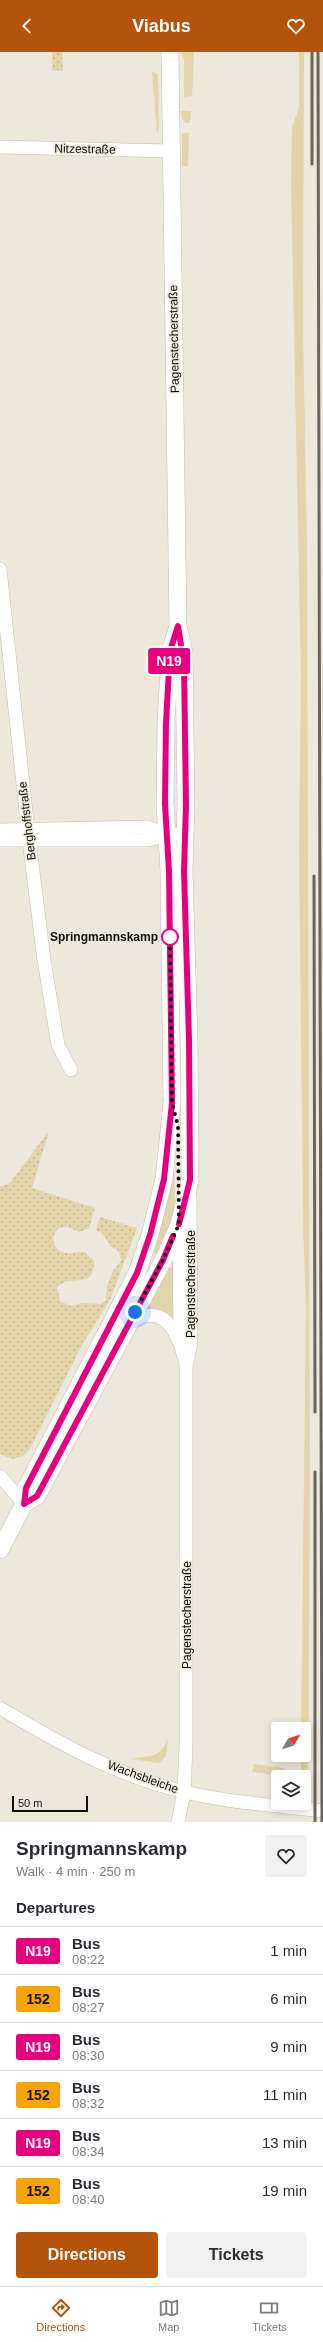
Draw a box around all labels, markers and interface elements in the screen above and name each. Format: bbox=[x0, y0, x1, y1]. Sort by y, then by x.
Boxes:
icon: back bbox=[16, 15, 38, 37]
icon: heart bbox=[285, 15, 307, 37]
text: Viabus bbox=[132, 16, 191, 36]
street label: Nitzestraße bbox=[54, 141, 116, 157]
street label: Pagenstecherstraße bbox=[166, 285, 182, 393]
line badge: N19 bbox=[146, 648, 192, 674]
text: N19 bbox=[156, 653, 182, 669]
street label: Berghoffstraße bbox=[15, 781, 39, 861]
marker: Springmannskamp bbox=[161, 928, 179, 946]
place label: Springmannskamp bbox=[50, 930, 158, 944]
street label: Pagenstecherstraße bbox=[184, 1230, 198, 1338]
your location bbox=[125, 1302, 145, 1322]
street label: Pagenstecherstraße bbox=[180, 1561, 194, 1669]
north arrow bbox=[271, 1722, 311, 1762]
map controls bbox=[271, 1722, 311, 1810]
street label: Wachsbleiche bbox=[106, 1758, 181, 1796]
button: layers bbox=[271, 1770, 311, 1810]
scale bar bbox=[12, 1794, 88, 1813]
text: 50 m bbox=[18, 1797, 42, 1809]
button: heart bbox=[265, 1835, 307, 1877]
text: Springmannskamp bbox=[16, 1838, 187, 1859]
text: Walk · 4 min · 250 m bbox=[16, 1864, 135, 1879]
text: Departures bbox=[16, 1899, 95, 1916]
text: Bus bbox=[72, 1935, 100, 1952]
text: 1 min bbox=[270, 1942, 307, 1959]
text: N19 bbox=[25, 1943, 51, 1959]
text: 08:22 bbox=[72, 1952, 105, 1967]
text: Bus bbox=[72, 1983, 100, 2000]
text: 6 min bbox=[270, 1990, 307, 2007]
text: 152 bbox=[26, 1991, 50, 2007]
text: 08:27 bbox=[72, 2000, 105, 2015]
text: Bus bbox=[72, 2031, 100, 2048]
text: 9 min bbox=[270, 2038, 307, 2055]
text: N19 bbox=[25, 2039, 51, 2055]
text: 08:30 bbox=[72, 2048, 105, 2063]
text: Bus bbox=[72, 2079, 100, 2096]
text: 11 min bbox=[263, 2086, 307, 2103]
text: 152 bbox=[26, 2087, 50, 2103]
text: 08:32 bbox=[72, 2096, 105, 2111]
text: Bus bbox=[72, 2127, 100, 2144]
text: 13 min bbox=[262, 2134, 307, 2151]
text: N19 bbox=[25, 2135, 51, 2151]
text: 08:34 bbox=[72, 2144, 105, 2159]
text: Bus bbox=[72, 2175, 100, 2192]
text: 19 min bbox=[262, 2182, 307, 2199]
text: 152 bbox=[26, 2183, 50, 2199]
text: 08:40 bbox=[72, 2192, 105, 2207]
button: Directions bbox=[16, 2232, 158, 2278]
button: Tickets bbox=[166, 2232, 307, 2278]
tab: Directions bbox=[36, 2297, 85, 2333]
tab: Map bbox=[158, 2297, 180, 2333]
tab: Tickets bbox=[252, 2297, 287, 2333]

